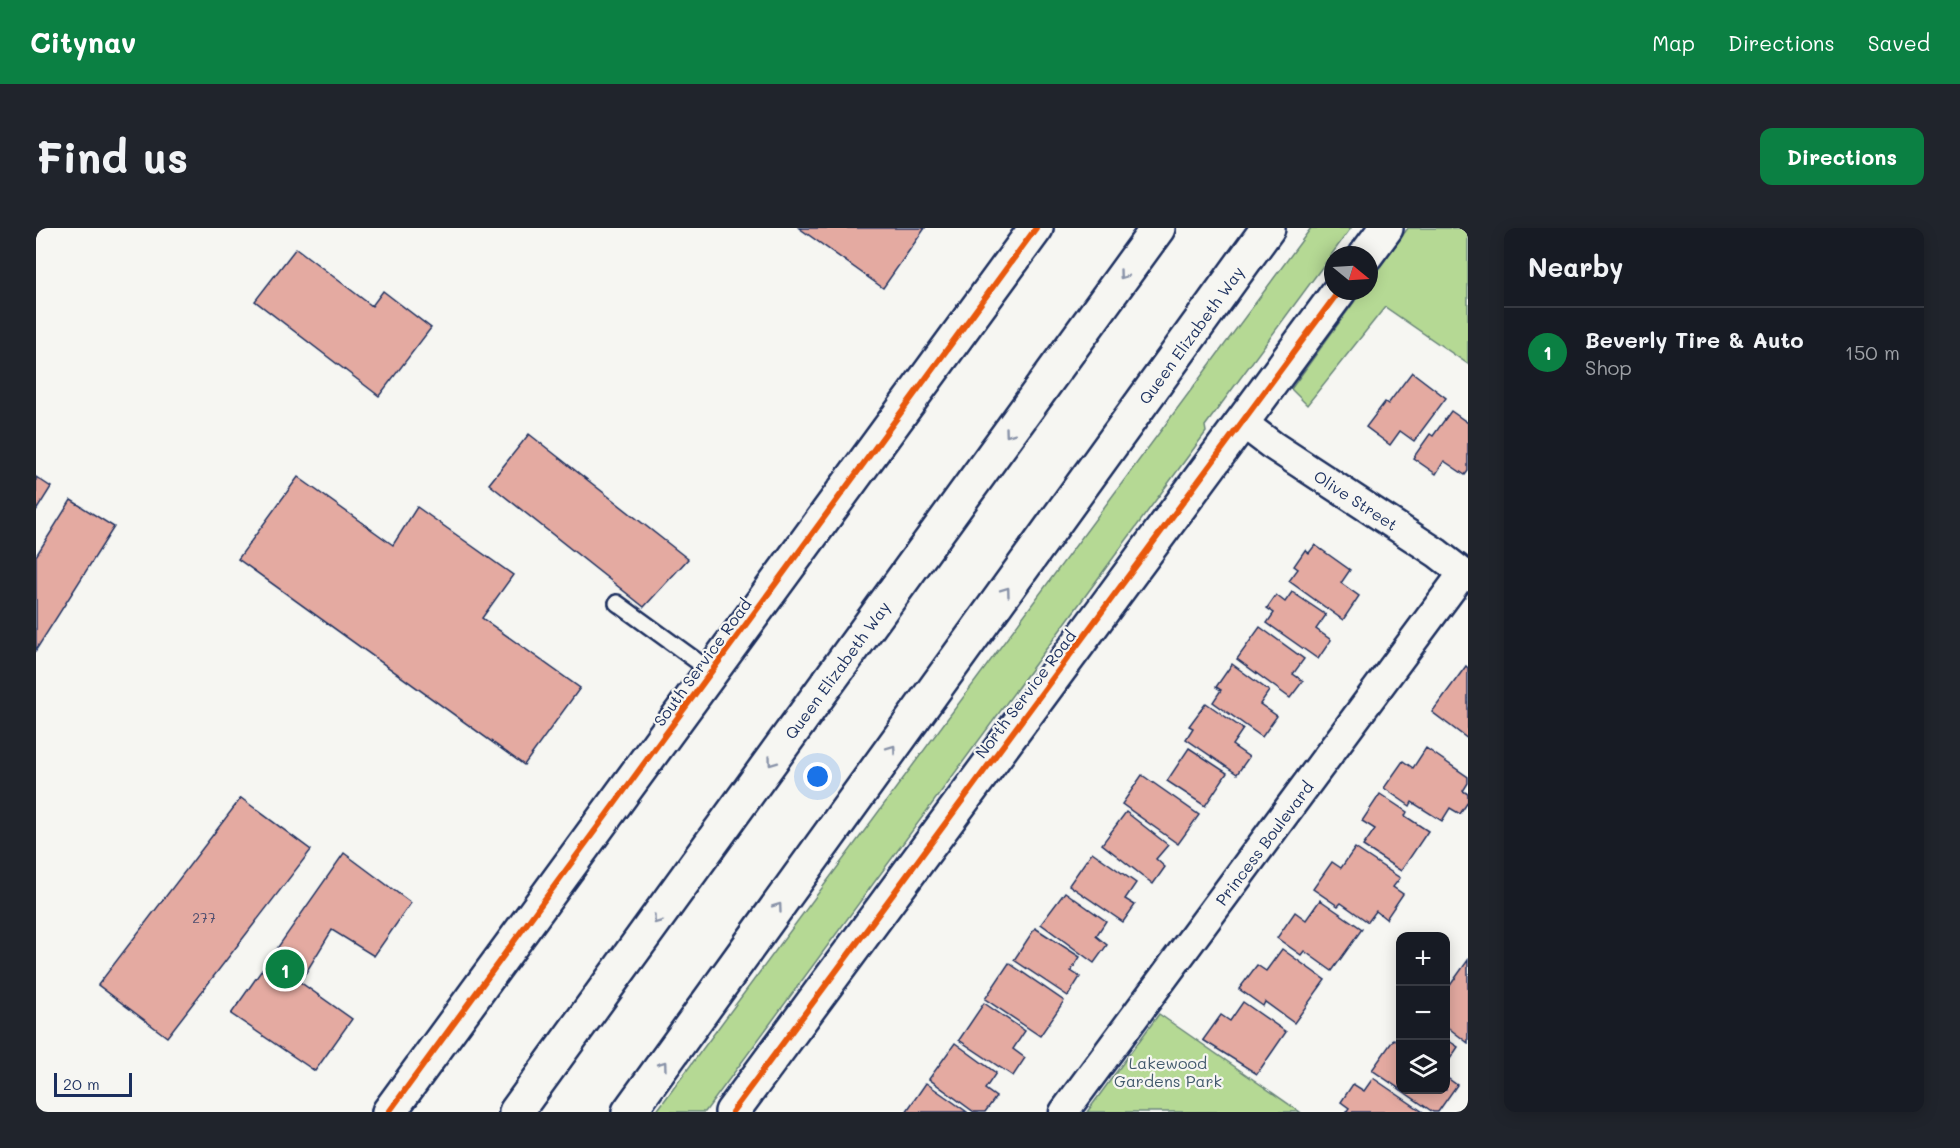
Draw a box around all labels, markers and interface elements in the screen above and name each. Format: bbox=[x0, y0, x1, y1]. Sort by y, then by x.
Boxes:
text: Citynav bbox=[30, 24, 136, 60]
text: Map bbox=[1652, 29, 1695, 56]
text: Directions bbox=[1728, 29, 1835, 56]
text: Saved bbox=[1868, 29, 1930, 56]
button: Directions bbox=[1760, 128, 1924, 185]
text: Find us bbox=[36, 129, 188, 184]
north arrow bbox=[1324, 246, 1378, 300]
text: Nearby bbox=[1528, 250, 1623, 284]
street label: Queen Elizabeth Way bbox=[1134, 262, 1248, 408]
one-way arrow bbox=[1119, 269, 1130, 280]
text: Beverly Tire & Auto bbox=[1585, 325, 1804, 354]
text: 1 bbox=[1543, 339, 1552, 365]
text: 150 m bbox=[1845, 339, 1900, 365]
text: Shop bbox=[1585, 354, 1632, 380]
one-way arrow bbox=[1005, 427, 1016, 438]
street label: Olive Street bbox=[1310, 465, 1402, 535]
one-way arrow bbox=[999, 586, 1010, 597]
street label: South Service Road bbox=[649, 594, 755, 730]
street label: Queen Elizabeth Way bbox=[780, 597, 894, 743]
street label: North Service Road bbox=[970, 626, 1080, 762]
one-way arrow bbox=[885, 744, 896, 755]
one-way arrow bbox=[768, 755, 779, 766]
your location bbox=[803, 762, 832, 791]
street label: Princess Boulevard bbox=[1210, 777, 1318, 909]
one-way arrow bbox=[770, 902, 781, 913]
house number: 277 bbox=[192, 908, 216, 927]
one-way arrow bbox=[653, 913, 664, 924]
map controls bbox=[1396, 932, 1450, 1094]
button: + bbox=[1396, 932, 1450, 986]
pin: 1 bbox=[266, 946, 304, 992]
button: − bbox=[1396, 986, 1450, 1040]
button: layers bbox=[1396, 1040, 1450, 1094]
park label: Lakewood Gardens Park bbox=[1114, 1052, 1222, 1091]
one-way arrow bbox=[656, 1060, 667, 1071]
scale bar bbox=[54, 1070, 132, 1098]
text: 20 m bbox=[63, 1073, 100, 1094]

